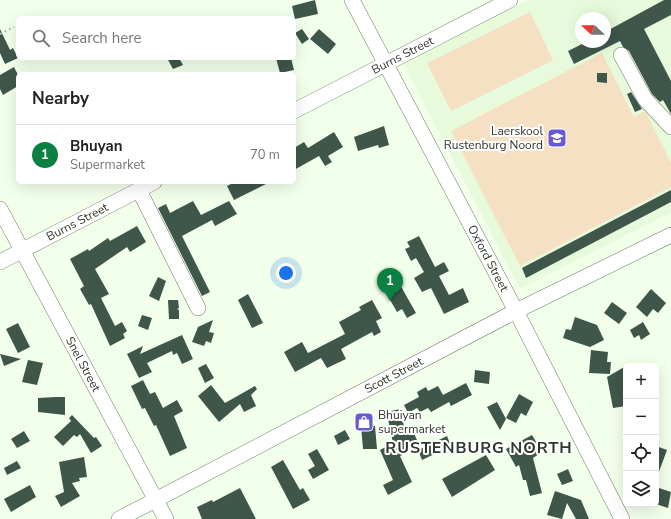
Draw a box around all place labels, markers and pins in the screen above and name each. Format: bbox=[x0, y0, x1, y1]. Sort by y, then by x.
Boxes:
place label: Laerskool Rustenburg Noord bbox=[444, 123, 543, 153]
school or university icon: Laerskool Rustenburg Noord bbox=[546, 127, 568, 149]
pin: 1 bbox=[377, 268, 403, 301]
place label: Bhuiyan supermarket bbox=[378, 407, 446, 437]
shop icon: Bhuiyan supermarket bbox=[353, 411, 375, 433]

